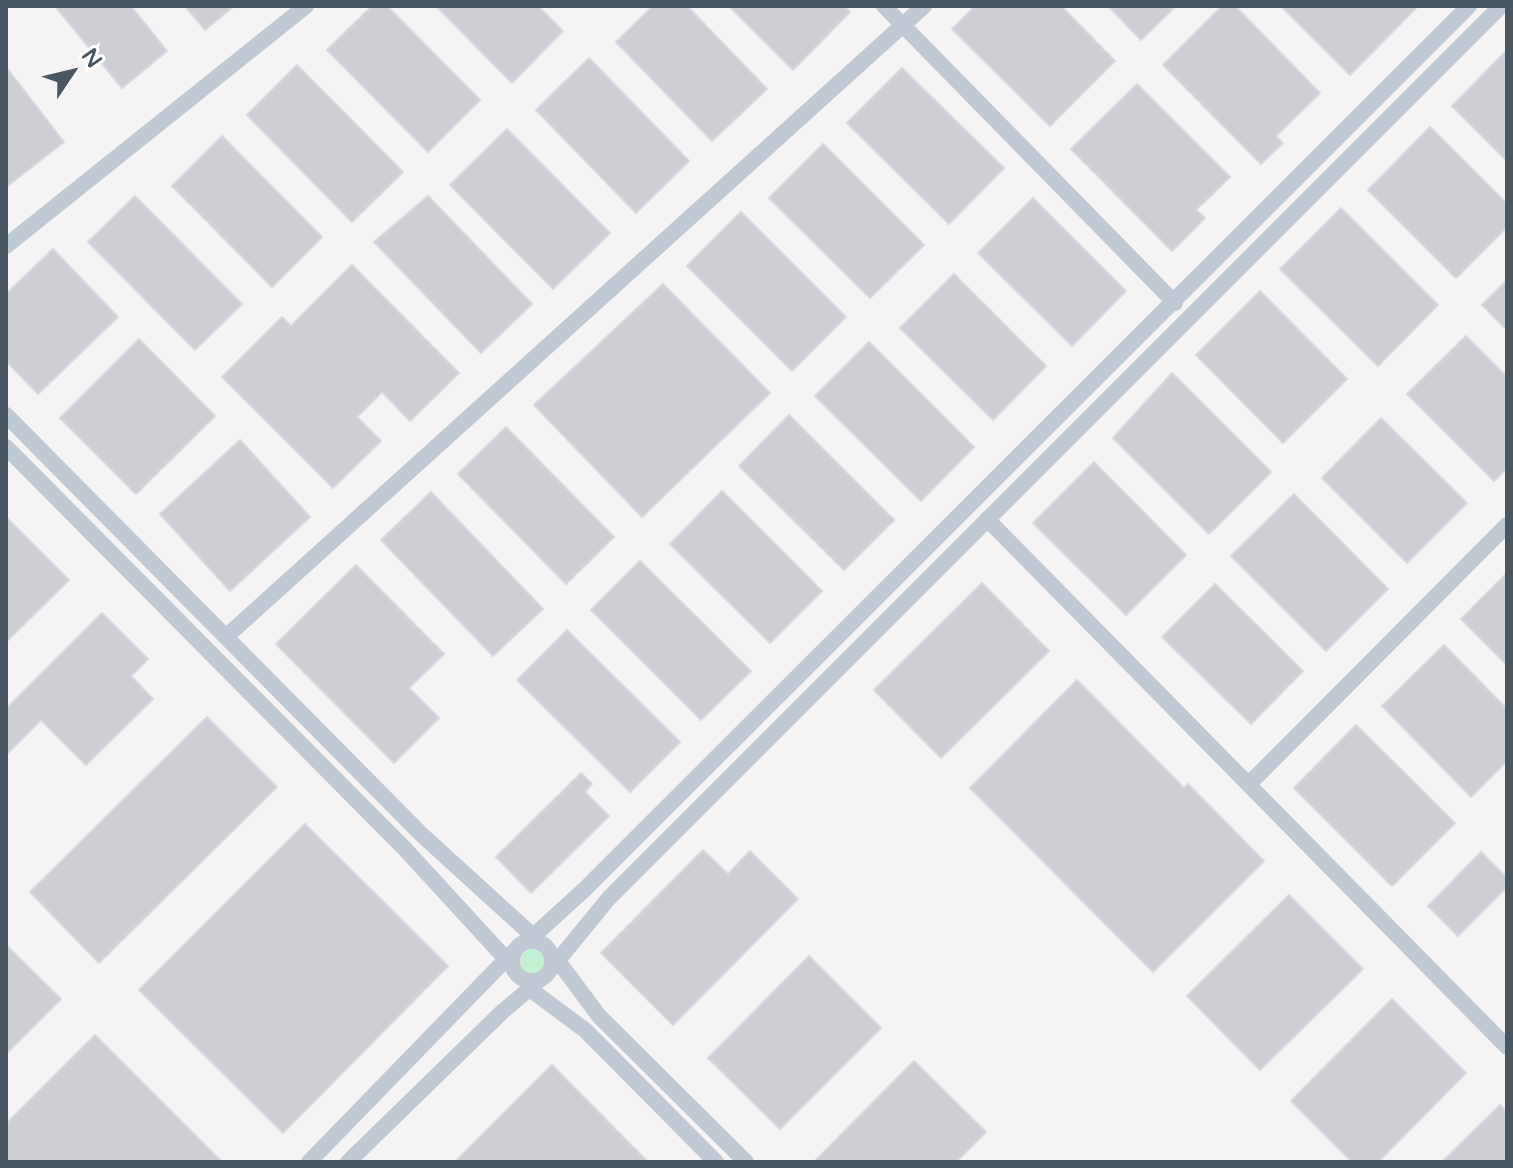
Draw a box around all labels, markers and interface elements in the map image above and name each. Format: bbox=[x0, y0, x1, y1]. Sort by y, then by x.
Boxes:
north arrow bbox=[32, 32, 112, 112]
text: N bbox=[76, 44, 107, 73]

